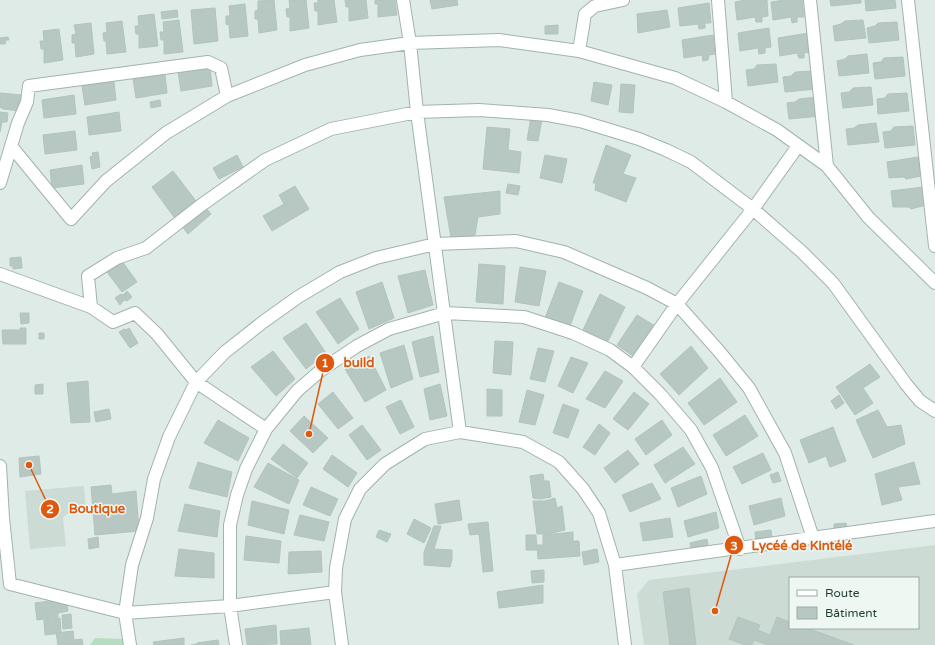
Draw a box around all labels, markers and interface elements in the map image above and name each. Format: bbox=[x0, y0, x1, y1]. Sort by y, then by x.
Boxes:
callout: build bbox=[315, 350, 382, 375]
text: build bbox=[344, 355, 374, 371]
text: 1 bbox=[321, 356, 329, 370]
callout: Boutique bbox=[40, 496, 133, 521]
text: Boutique bbox=[69, 501, 126, 517]
text: 2 bbox=[46, 502, 54, 516]
callout: Lycéé de Kintélé bbox=[724, 533, 860, 558]
text: Lycéé de Kintélé bbox=[752, 538, 853, 554]
text: 3 bbox=[730, 539, 738, 553]
legend bbox=[789, 577, 919, 629]
text: Route bbox=[825, 586, 860, 600]
text: Bâtiment bbox=[825, 606, 877, 620]

